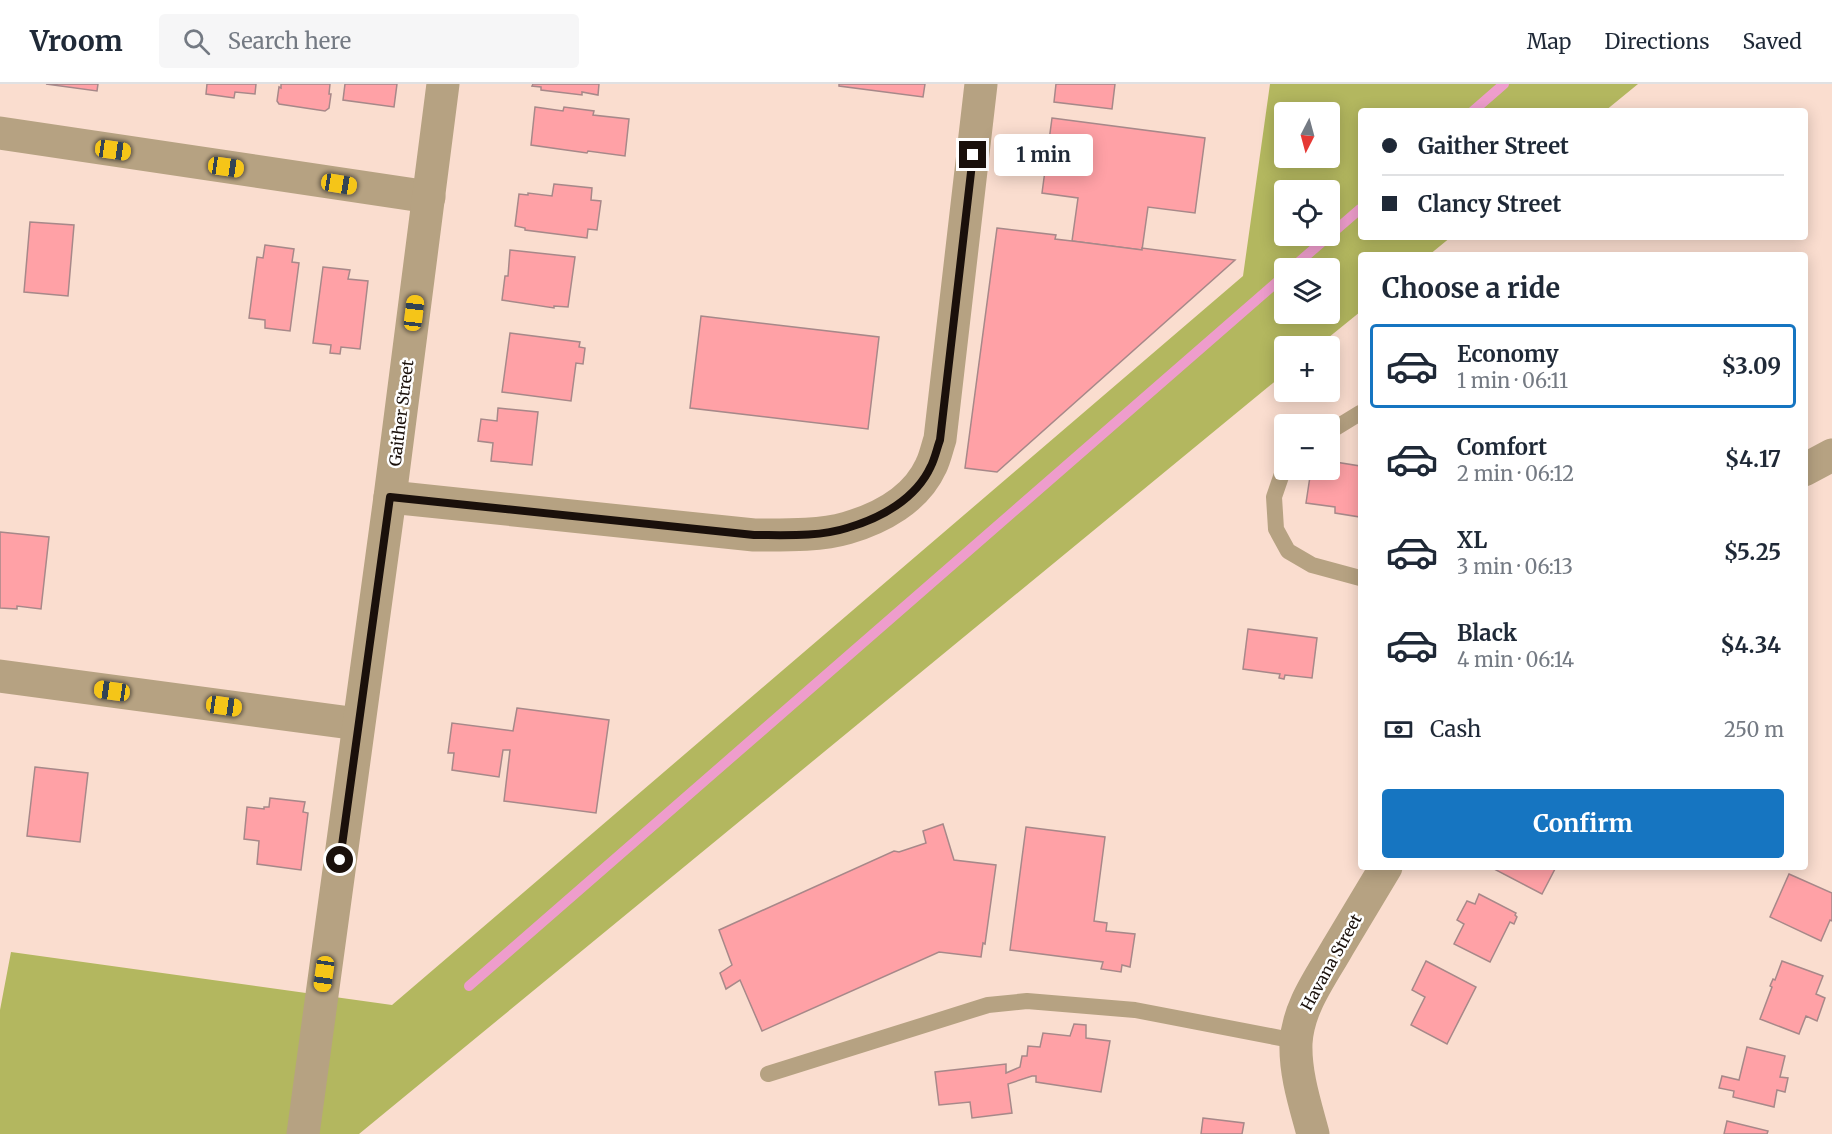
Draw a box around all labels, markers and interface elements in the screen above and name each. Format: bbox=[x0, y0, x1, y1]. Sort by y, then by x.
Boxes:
search box bbox=[159, 14, 579, 68]
text: Vroom bbox=[30, 23, 123, 59]
icon: search bbox=[180, 25, 213, 58]
text: Search here bbox=[228, 27, 351, 55]
text: Map bbox=[1527, 28, 1571, 55]
text: Directions bbox=[1604, 28, 1709, 55]
text: Saved bbox=[1742, 28, 1802, 55]
north arrow bbox=[1274, 102, 1340, 168]
map controls bbox=[1274, 102, 1340, 480]
text: Gaither Street bbox=[1418, 132, 1569, 160]
callout: 1 min bbox=[994, 134, 1093, 176]
car bbox=[94, 139, 132, 161]
route end bbox=[959, 141, 986, 168]
text: 1 min bbox=[1016, 142, 1071, 167]
car bbox=[207, 156, 245, 178]
car bbox=[320, 172, 358, 196]
button: locate bbox=[1274, 180, 1340, 246]
text: Clancy Street bbox=[1418, 190, 1561, 218]
button: layers bbox=[1274, 258, 1340, 324]
text: Choose a ride bbox=[1382, 271, 1560, 305]
car bbox=[403, 294, 425, 332]
button: + bbox=[1274, 336, 1340, 402]
icon: car bbox=[1385, 339, 1439, 393]
text: Economy bbox=[1457, 340, 1558, 368]
text: $3.09 bbox=[1721, 352, 1781, 380]
street label: Gaither Street bbox=[385, 358, 418, 467]
text: 1 min · 06:11 bbox=[1457, 368, 1568, 393]
button: − bbox=[1274, 414, 1340, 480]
icon: car bbox=[1385, 432, 1439, 486]
text: Comfort bbox=[1457, 433, 1547, 461]
text: $4.17 bbox=[1725, 445, 1781, 473]
text: 2 min · 06:12 bbox=[1457, 461, 1574, 486]
icon: car bbox=[1385, 525, 1439, 579]
text: XL bbox=[1457, 526, 1487, 554]
text: $5.25 bbox=[1724, 538, 1781, 566]
text: 3 min · 06:13 bbox=[1457, 554, 1573, 579]
icon: car bbox=[1385, 618, 1439, 672]
text: Black bbox=[1457, 619, 1517, 647]
text: $4.34 bbox=[1720, 631, 1781, 659]
text: 4 min · 06:14 bbox=[1457, 647, 1574, 672]
car bbox=[93, 680, 131, 702]
car bbox=[205, 695, 243, 717]
icon: cash bbox=[1382, 713, 1415, 746]
text: Cash bbox=[1430, 715, 1481, 743]
text: 250 m bbox=[1724, 717, 1784, 742]
button: Confirm bbox=[1382, 789, 1784, 858]
route start bbox=[326, 846, 353, 873]
street label: Havana Street bbox=[1296, 910, 1366, 1014]
car bbox=[313, 955, 335, 993]

